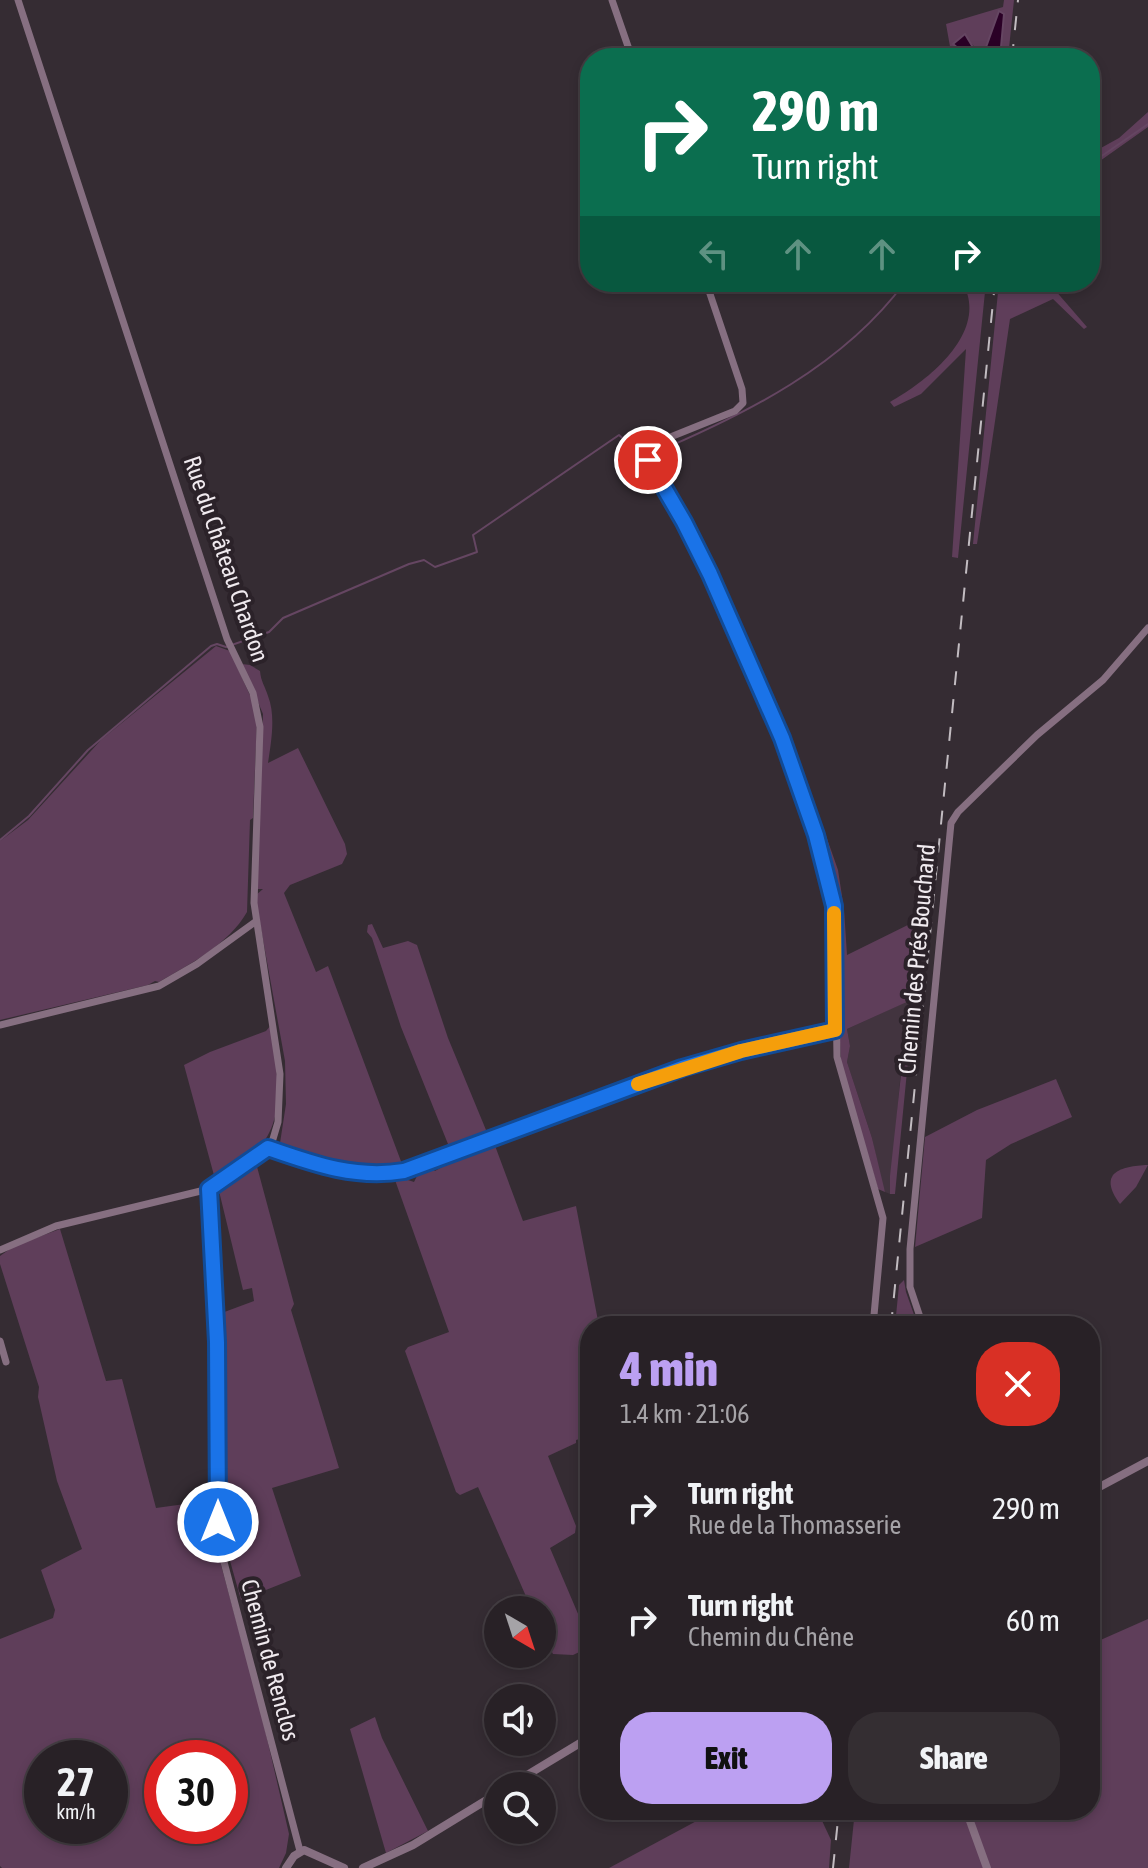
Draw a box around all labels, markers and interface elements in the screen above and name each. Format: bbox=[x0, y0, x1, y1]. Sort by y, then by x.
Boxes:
text: 290 m bbox=[752, 79, 879, 143]
icon: right bbox=[620, 80, 724, 184]
text: Turn right bbox=[752, 145, 879, 187]
icon: left bbox=[692, 232, 736, 276]
icon: ahead bbox=[776, 232, 820, 276]
icon: ahead bbox=[860, 232, 904, 276]
icon: right bbox=[944, 232, 988, 276]
pin bbox=[614, 426, 682, 494]
icon: arrive bbox=[626, 438, 670, 482]
street label: Rue du Château Chardon bbox=[179, 452, 274, 665]
street label: Chemin des Prés Bouchard bbox=[893, 843, 940, 1075]
text: 4 min bbox=[620, 1341, 718, 1396]
button: close bbox=[976, 1342, 1060, 1426]
text: 1.4 km · 21:06 bbox=[620, 1399, 750, 1429]
text: Turn right bbox=[688, 1476, 794, 1510]
position arrow bbox=[176, 1480, 260, 1564]
icon: right bbox=[620, 1486, 664, 1530]
text: 290 m bbox=[992, 1491, 1060, 1525]
text: Rue de la Thomasserie bbox=[688, 1510, 901, 1540]
street label: Chemin de Renclos bbox=[236, 1576, 305, 1743]
text: Turn right bbox=[688, 1588, 794, 1622]
north arrow bbox=[484, 1596, 556, 1668]
map controls bbox=[484, 1596, 556, 1844]
icon: right bbox=[620, 1598, 664, 1642]
text: 60 m bbox=[1006, 1603, 1060, 1637]
text: Chemin du Chêne bbox=[688, 1622, 854, 1652]
button: sound bbox=[484, 1684, 556, 1756]
button: Exit bbox=[620, 1712, 832, 1804]
button: Share bbox=[848, 1712, 1060, 1804]
speed limit sign: 30 bbox=[144, 1740, 248, 1844]
text: 27 bbox=[57, 1759, 95, 1804]
button: search bbox=[484, 1772, 556, 1844]
text: km/h bbox=[56, 1800, 96, 1823]

